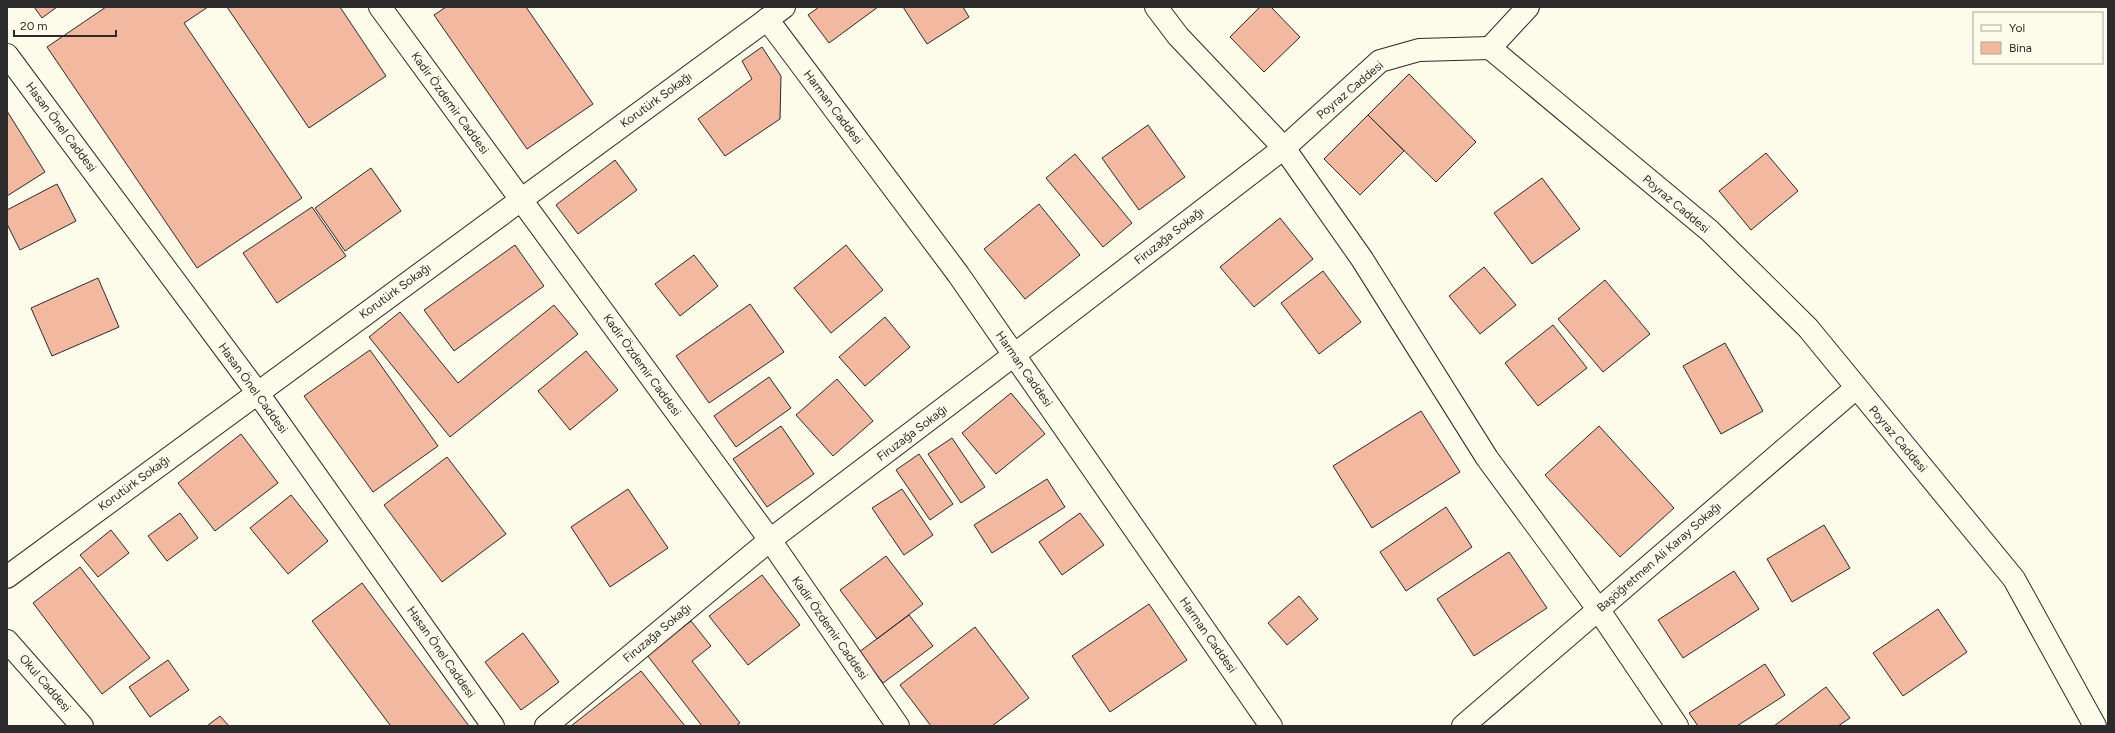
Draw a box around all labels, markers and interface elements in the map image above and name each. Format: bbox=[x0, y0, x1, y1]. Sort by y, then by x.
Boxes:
scale bar bbox=[14, 12, 116, 38]
legend bbox=[1973, 12, 2103, 64]
text: 20 m bbox=[20, 19, 48, 33]
text: Yol bbox=[2009, 21, 2025, 35]
text: Bina bbox=[2009, 41, 2032, 55]
street label: Kadir Özdemir Caddesi bbox=[408, 49, 492, 157]
street label: Poyraz Caddesi bbox=[1314, 58, 1386, 122]
street label: Harman Caddesi bbox=[801, 67, 865, 147]
street label: Korutürk Sokağı bbox=[618, 69, 694, 131]
street label: Hasan Önel Caddesi bbox=[23, 79, 99, 175]
street label: Poyraz Caddesi bbox=[1640, 172, 1712, 236]
street label: Firuzağa Sokağı bbox=[1132, 205, 1206, 267]
street label: Korutürk Sokağı bbox=[357, 260, 433, 322]
street label: Kadir Özdemir Caddesi bbox=[600, 311, 684, 419]
street label: Harman Caddesi bbox=[993, 329, 1055, 409]
street label: Hasan Önel Caddesi bbox=[215, 340, 291, 436]
street label: Firuzağa Sokağı bbox=[874, 402, 950, 464]
street label: Poyraz Caddesi bbox=[1866, 403, 1930, 475]
street label: Korutürk Sokağı bbox=[96, 452, 172, 514]
street label: Başöğretmen Ali Karay Sokağı bbox=[1594, 499, 1724, 615]
street label: Kadir Özdemir Caddesi bbox=[789, 574, 871, 682]
street label: Harman Caddesi bbox=[1177, 595, 1239, 675]
street label: Firuzağa Sokağı bbox=[620, 601, 694, 665]
street label: Hasan Önel Caddesi bbox=[404, 604, 478, 700]
street label: Okul Caddesi bbox=[16, 652, 74, 714]

